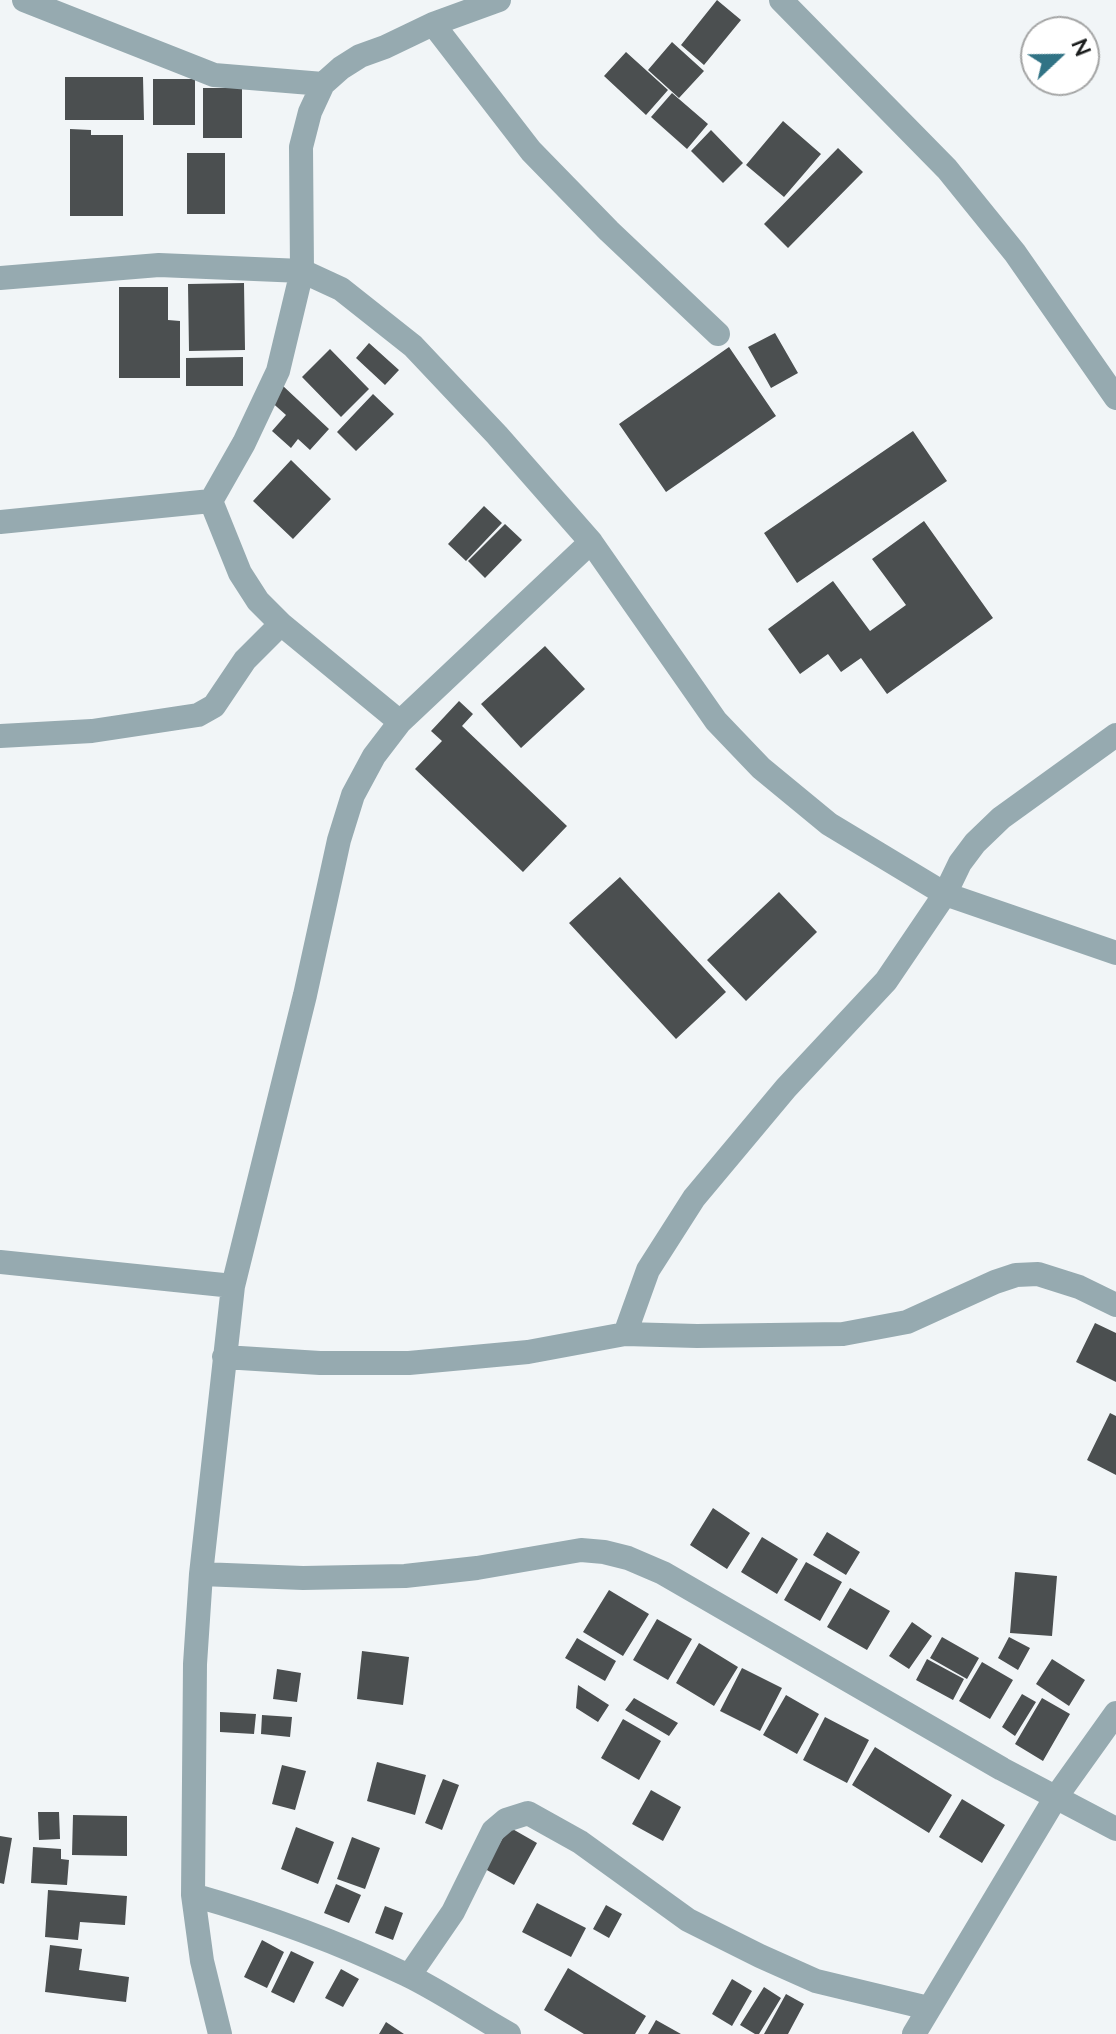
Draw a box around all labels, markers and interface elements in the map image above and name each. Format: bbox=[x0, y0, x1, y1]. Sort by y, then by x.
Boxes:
north arrow bbox=[1020, 16, 1100, 96]
text: N bbox=[1063, 35, 1097, 61]

